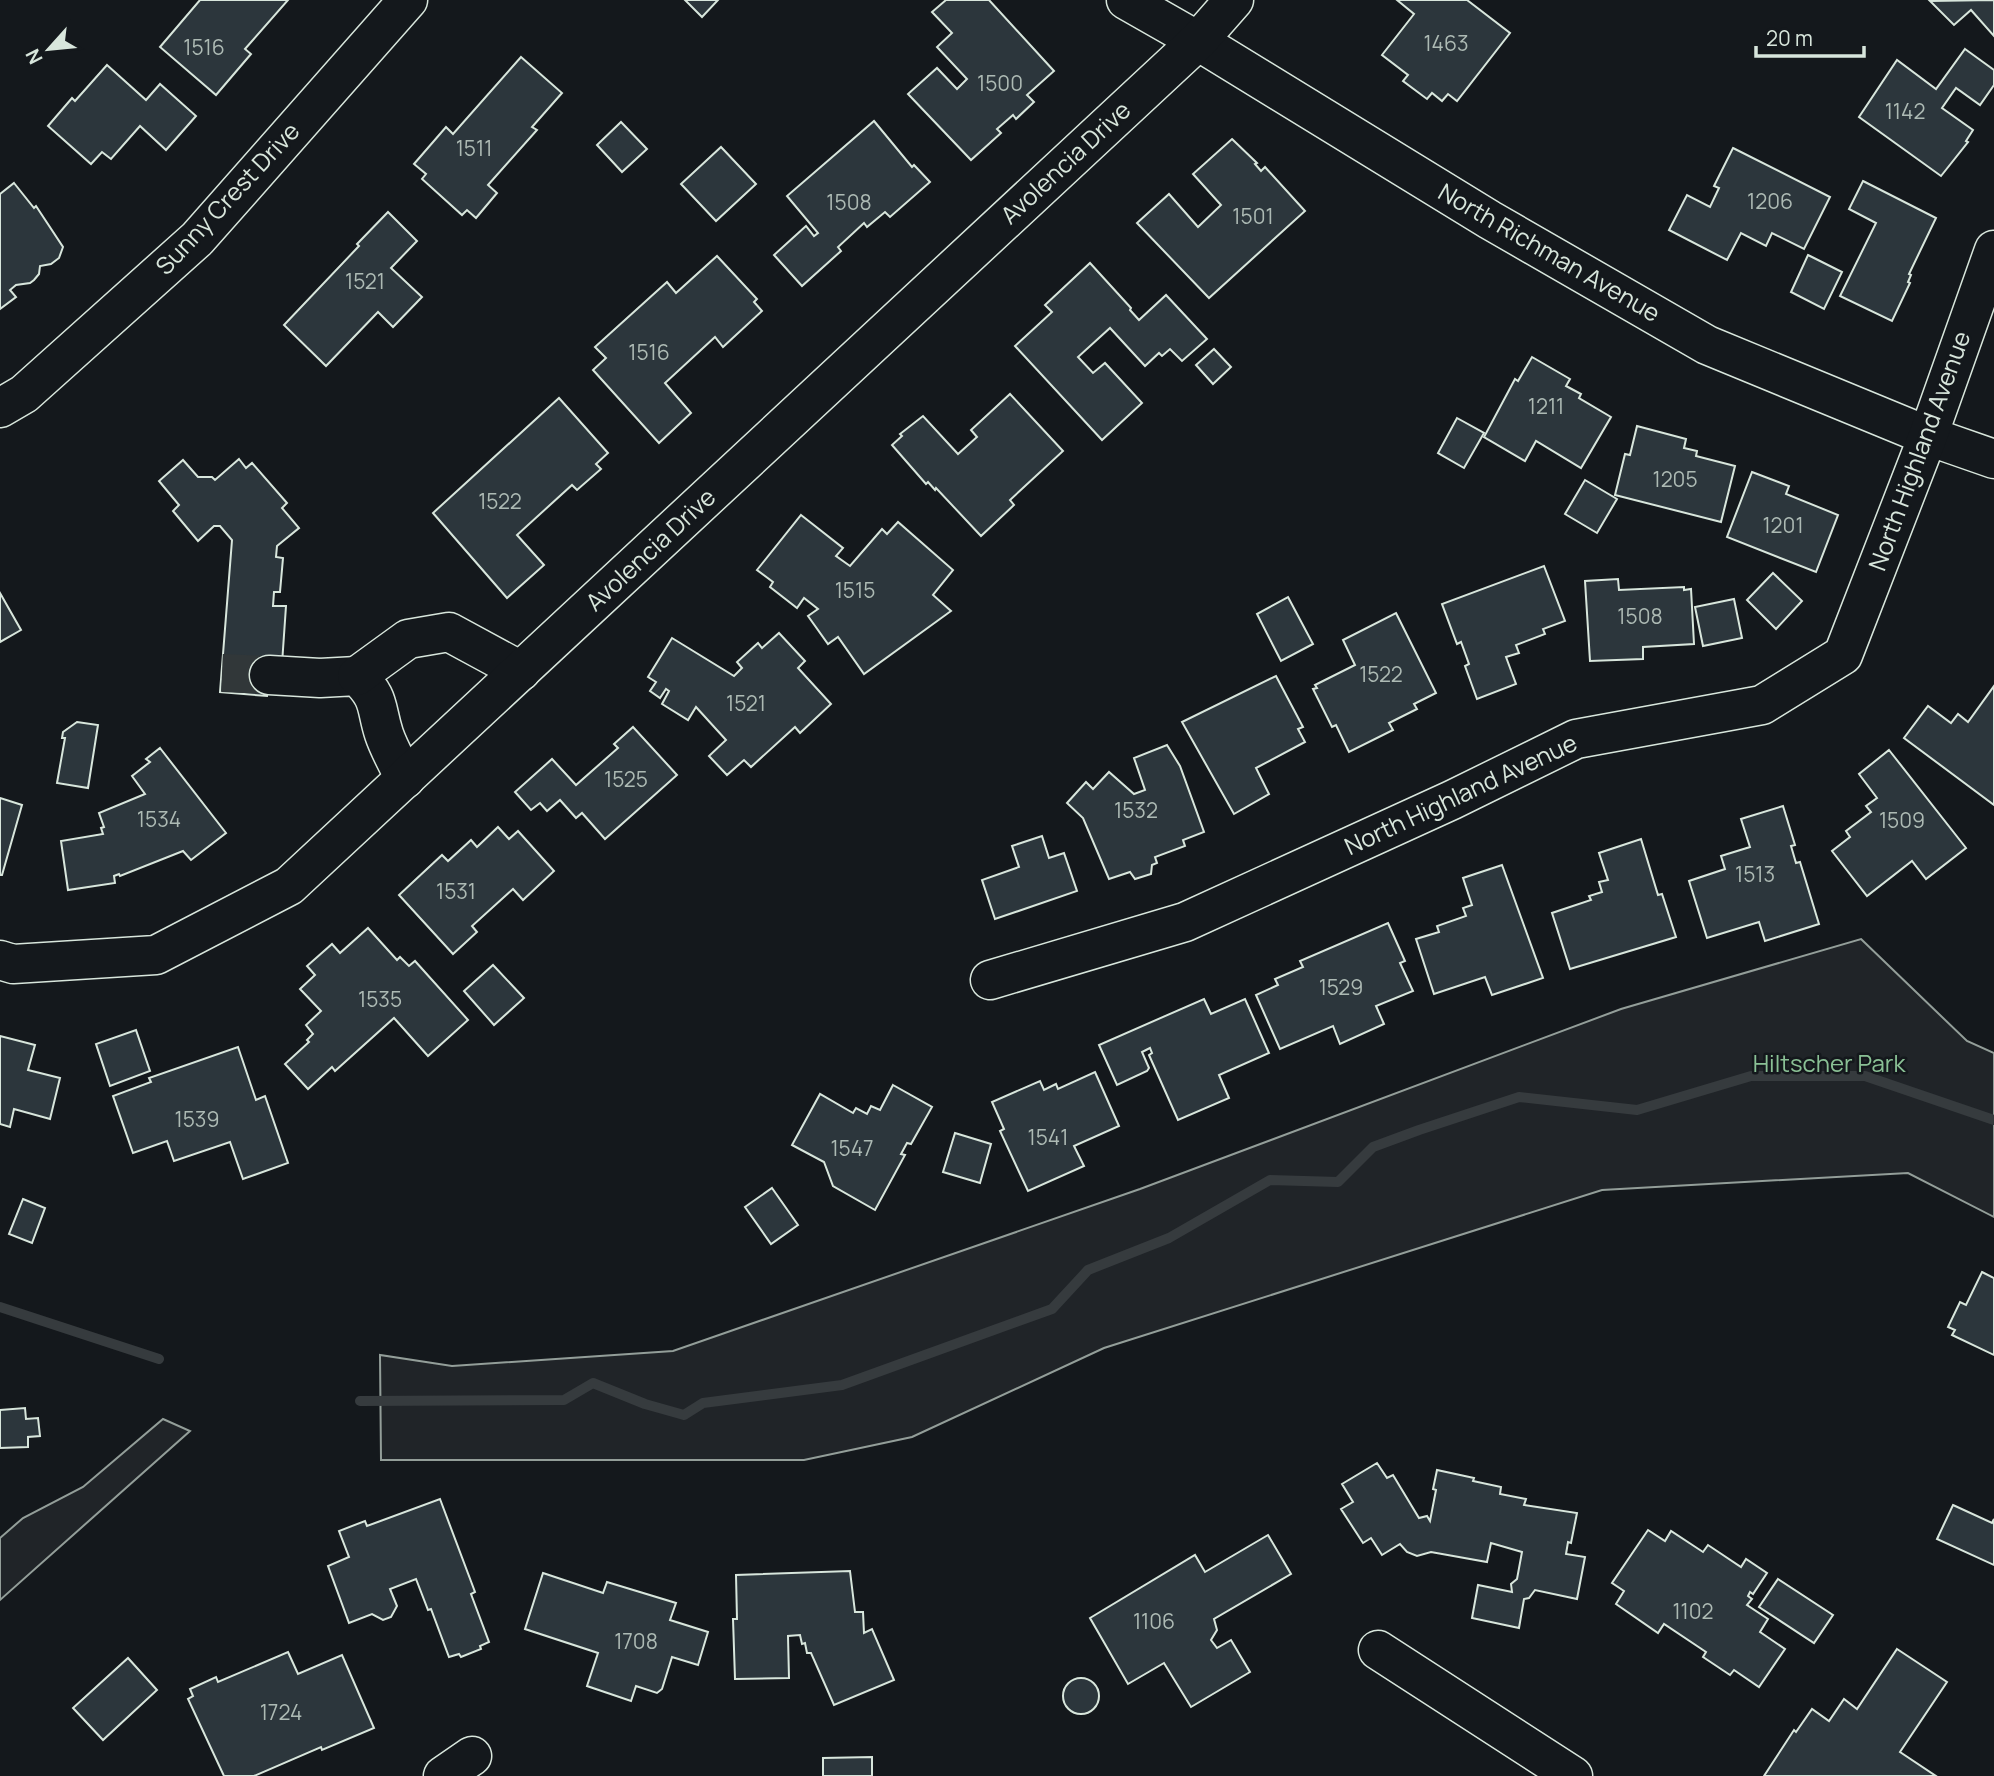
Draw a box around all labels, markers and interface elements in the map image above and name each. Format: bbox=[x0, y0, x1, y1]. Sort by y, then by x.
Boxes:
north arrow bbox=[14, 14, 84, 84]
scale bar bbox=[1756, 14, 1864, 58]
text: 20 m bbox=[1766, 24, 1813, 52]
house number: 1463 bbox=[1423, 29, 1469, 57]
house number: 1516 bbox=[183, 33, 225, 61]
text: N bbox=[19, 45, 49, 69]
house number: 1500 bbox=[977, 69, 1023, 97]
street label: Avolencia Drive bbox=[993, 93, 1137, 231]
house number: 1142 bbox=[1885, 97, 1925, 125]
street label: Sunny Crest Drive bbox=[148, 115, 306, 281]
house number: 1511 bbox=[456, 134, 492, 162]
street label: North Richman Avenue bbox=[1433, 175, 1667, 329]
house number: 1206 bbox=[1747, 187, 1793, 215]
house number: 1508 bbox=[826, 188, 872, 216]
house number: 1501 bbox=[1232, 202, 1274, 230]
house number: 1521 bbox=[345, 267, 385, 295]
street label: North Highland Avenue bbox=[1860, 326, 1977, 575]
house number: 1516 bbox=[628, 338, 670, 366]
house number: 1211 bbox=[1528, 392, 1564, 420]
house number: 1205 bbox=[1652, 465, 1698, 493]
street label: Avolencia Drive bbox=[578, 480, 722, 618]
house number: 1522 bbox=[478, 487, 522, 515]
house number: 1201 bbox=[1762, 511, 1804, 539]
house number: 1515 bbox=[835, 576, 875, 604]
house number: 1508 bbox=[1617, 602, 1663, 630]
house number: 1522 bbox=[1359, 660, 1403, 688]
house number: 1521 bbox=[726, 689, 766, 717]
street label: North Highland Avenue bbox=[1339, 725, 1582, 862]
house number: 1525 bbox=[604, 765, 648, 793]
house number: 1532 bbox=[1114, 796, 1158, 824]
house number: 1534 bbox=[137, 805, 181, 833]
house number: 1509 bbox=[1879, 806, 1925, 834]
house number: 1513 bbox=[1735, 860, 1775, 888]
house number: 1531 bbox=[436, 877, 476, 905]
house number: 1529 bbox=[1319, 973, 1363, 1001]
house number: 1535 bbox=[358, 985, 402, 1013]
park label: Hiltscher Park bbox=[1753, 1046, 1906, 1079]
house number: 1539 bbox=[175, 1105, 219, 1133]
house number: 1541 bbox=[1028, 1123, 1068, 1151]
house number: 1547 bbox=[830, 1134, 874, 1162]
house number: 1102 bbox=[1672, 1597, 1714, 1625]
house number: 1106 bbox=[1133, 1607, 1175, 1635]
house number: 1708 bbox=[614, 1627, 658, 1655]
house number: 1724 bbox=[260, 1698, 302, 1726]

